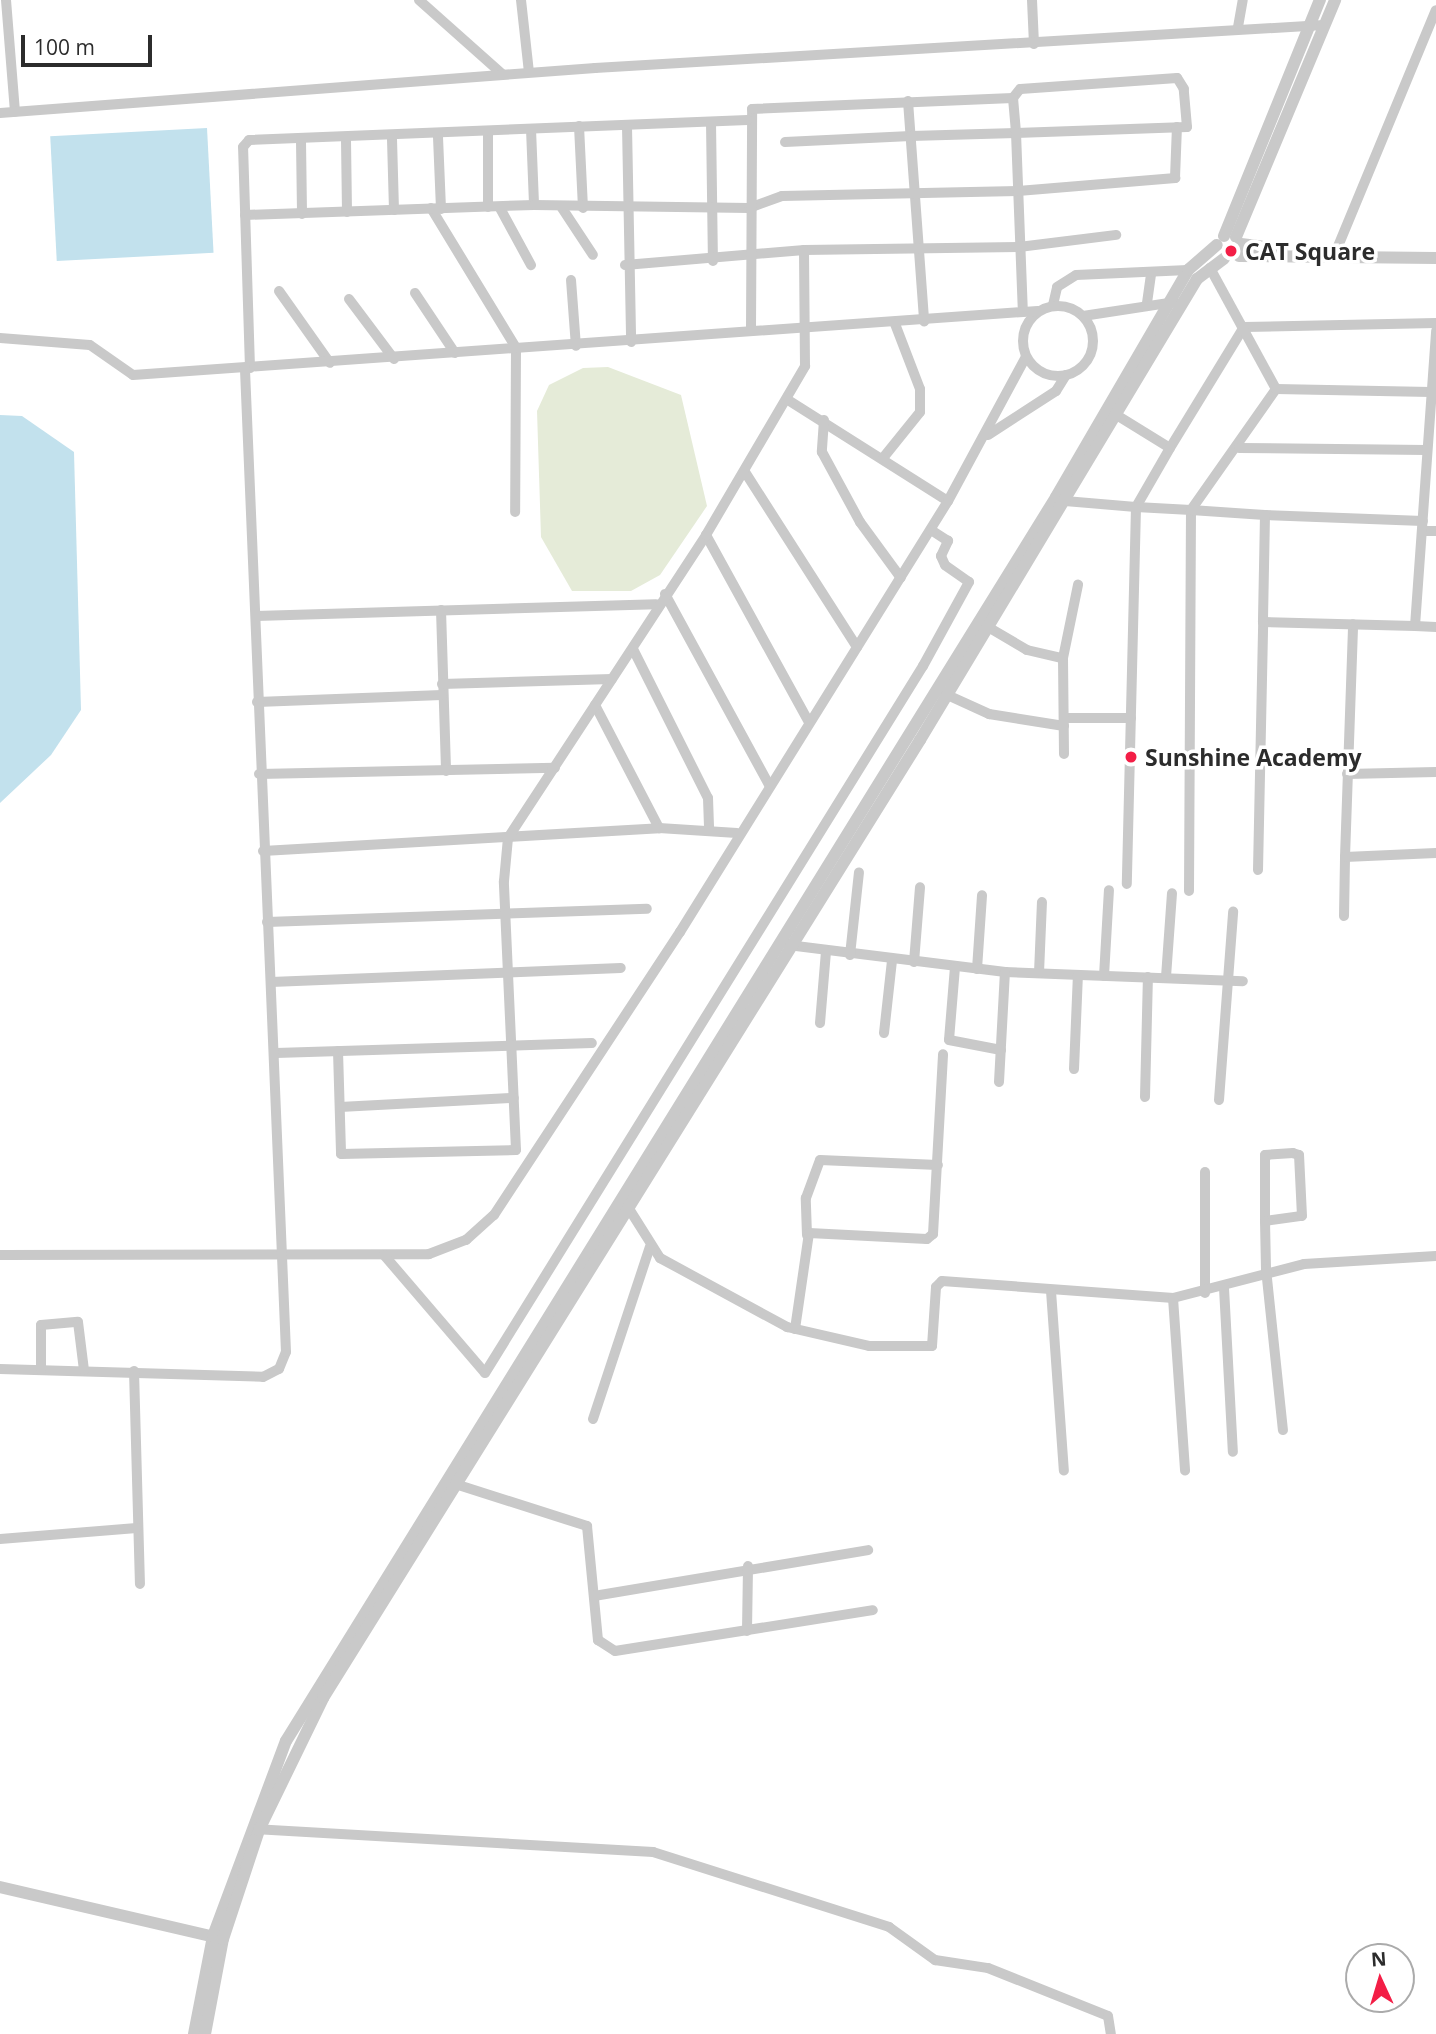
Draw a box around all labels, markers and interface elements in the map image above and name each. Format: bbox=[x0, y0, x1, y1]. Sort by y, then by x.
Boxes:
scale bar bbox=[24, 21, 156, 65]
text: 100 m bbox=[34, 33, 95, 61]
place label: CAT Square bbox=[1245, 237, 1375, 265]
marker: CAT Square bbox=[1223, 243, 1239, 259]
place label: Sunshine Academy bbox=[1145, 743, 1362, 771]
marker: Sunshine Academy bbox=[1123, 749, 1139, 765]
north arrow bbox=[1345, 1943, 1415, 2013]
text: N bbox=[1370, 1946, 1387, 1973]

